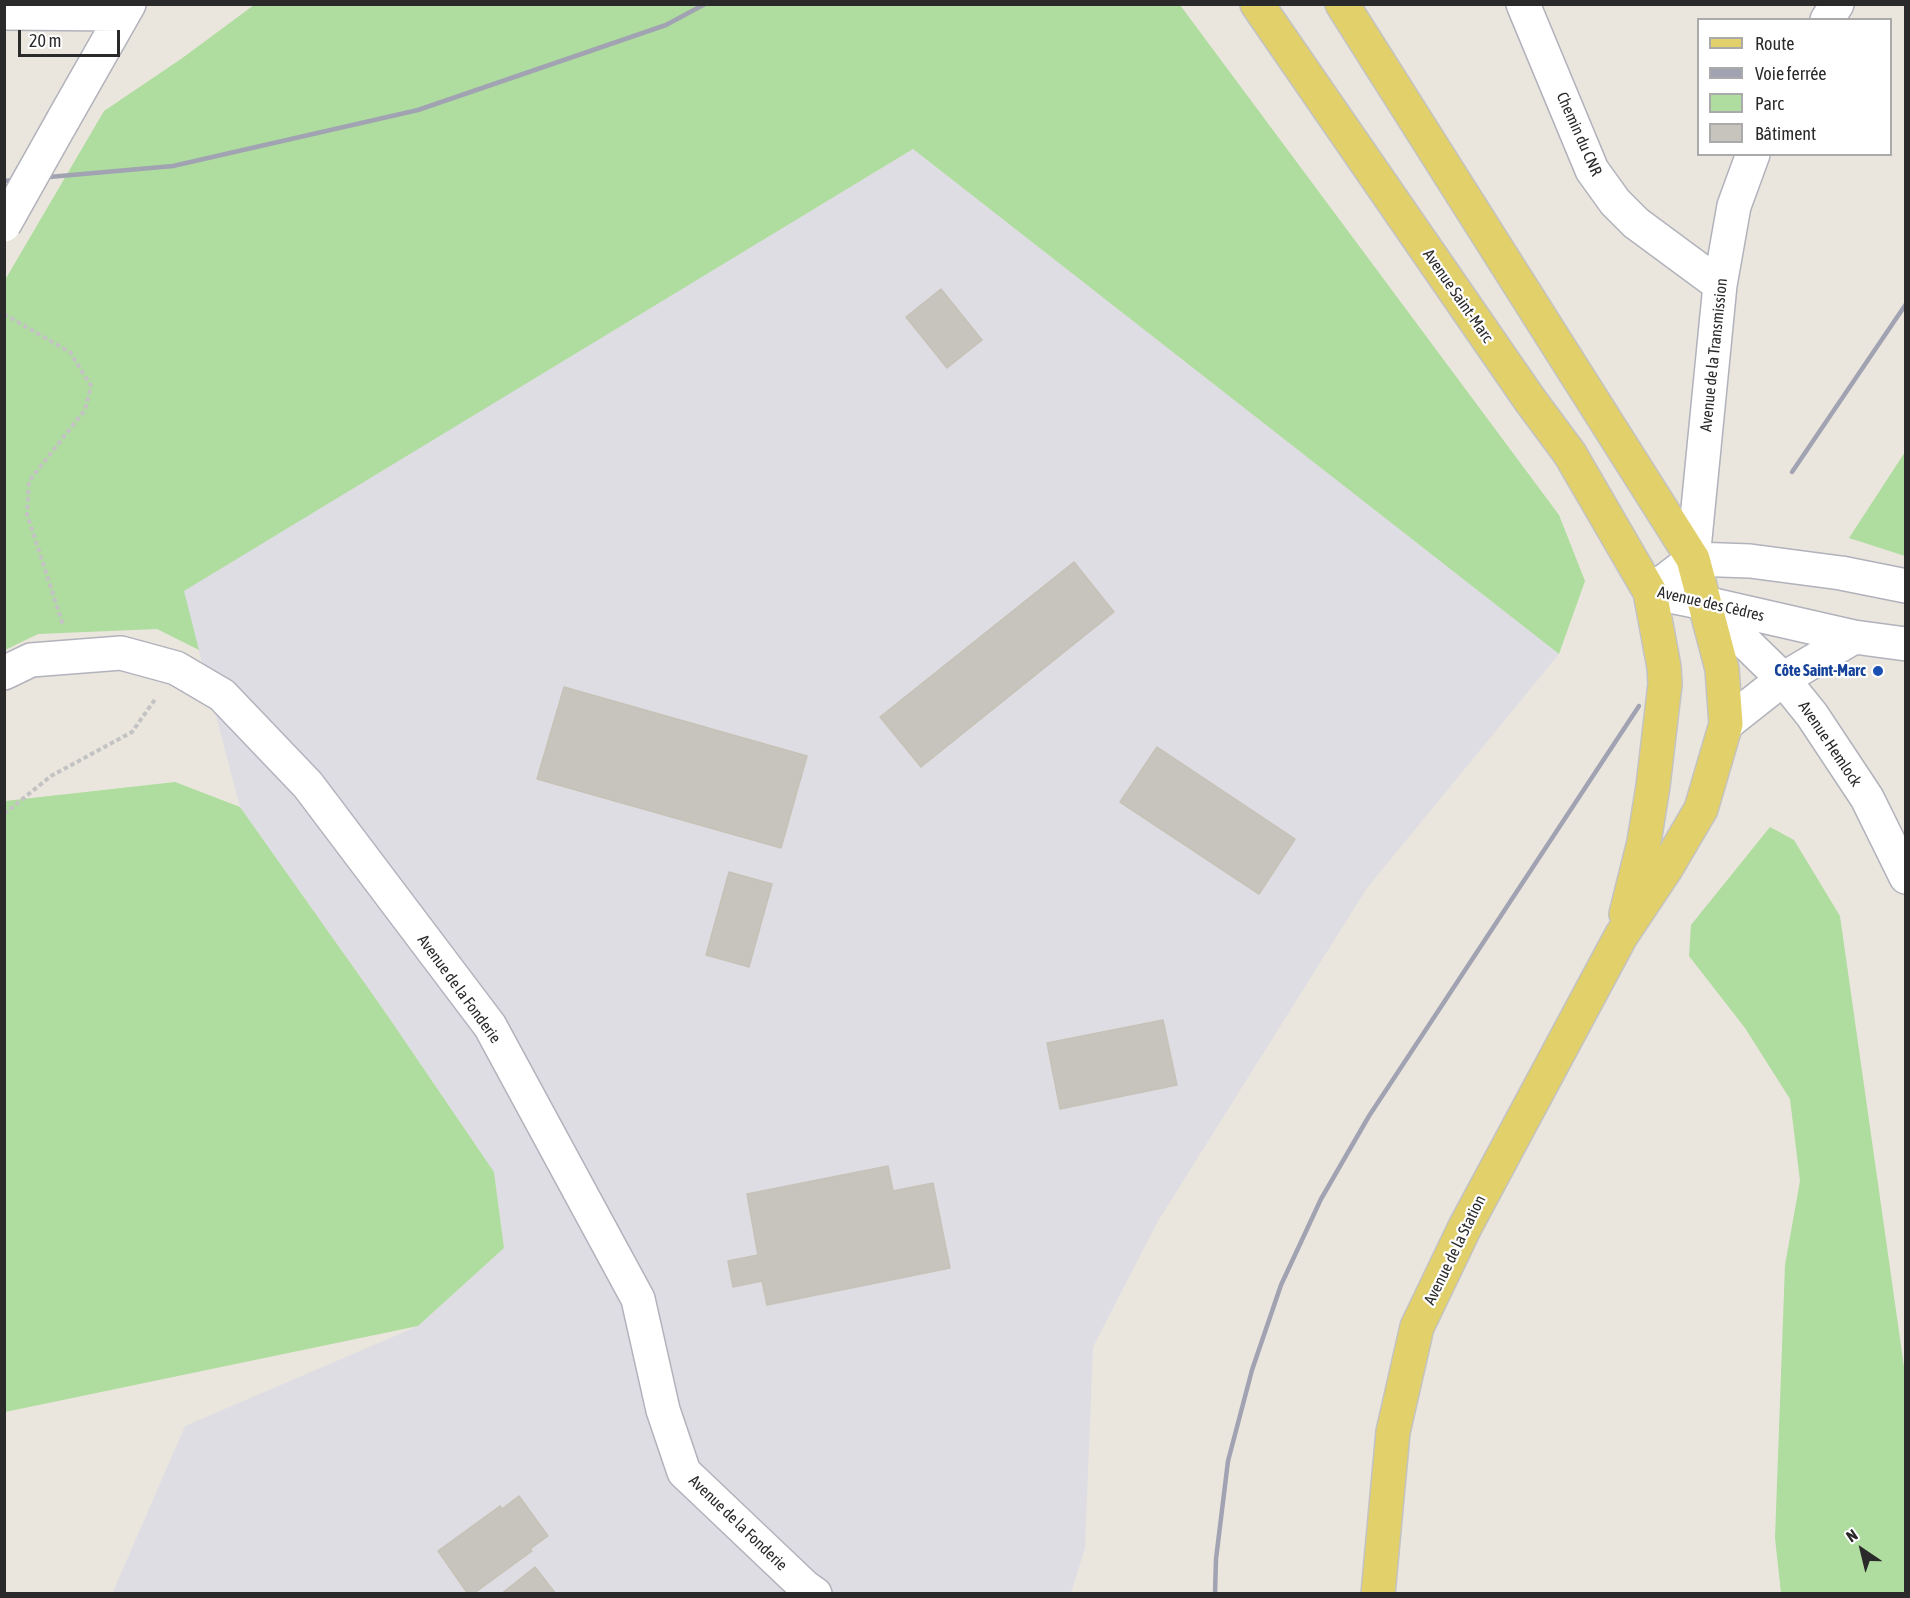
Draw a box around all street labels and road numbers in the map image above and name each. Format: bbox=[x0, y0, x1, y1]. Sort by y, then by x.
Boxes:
street label: Chemin du CNR bbox=[1552, 89, 1606, 179]
street label: Avenue Saint-Marc bbox=[1419, 246, 1497, 346]
street label: Avenue de la Transmission bbox=[1696, 277, 1732, 433]
street label: Avenue des Cèdres bbox=[1656, 582, 1766, 626]
street label: Avenue Hemlock bbox=[1794, 698, 1866, 790]
street label: Avenue de la Fonderie bbox=[413, 931, 505, 1047]
street label: Avenue de la Station bbox=[1420, 1192, 1490, 1308]
street label: Avenue de la Fonderie bbox=[685, 1471, 791, 1575]

